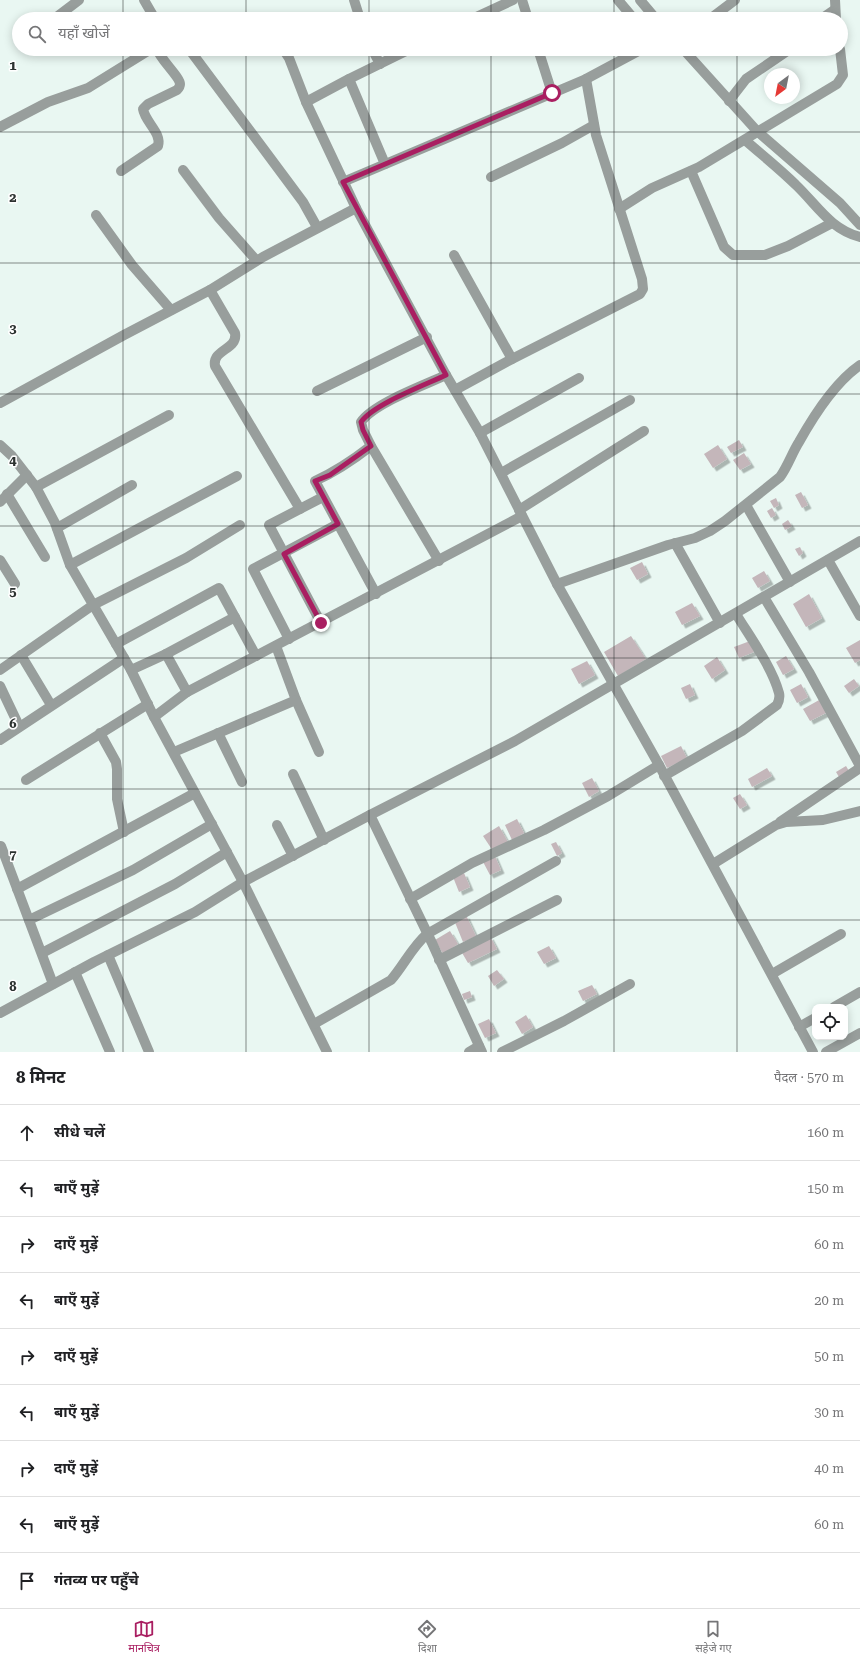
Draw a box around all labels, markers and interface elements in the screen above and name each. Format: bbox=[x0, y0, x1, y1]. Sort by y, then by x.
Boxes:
search box bbox=[12, 12, 848, 56]
icon: search bbox=[26, 23, 48, 45]
text: यहाँ खोजें bbox=[58, 24, 110, 42]
text: 1 bbox=[9, 58, 17, 73]
north arrow bbox=[764, 68, 800, 104]
route start bbox=[543, 84, 561, 102]
text: 2 bbox=[9, 190, 17, 205]
text: 3 bbox=[9, 321, 17, 336]
text: 4 bbox=[9, 453, 17, 468]
text: 5 bbox=[9, 584, 17, 599]
route end bbox=[312, 614, 330, 632]
text: 6 bbox=[9, 716, 17, 731]
text: 7 bbox=[9, 847, 17, 862]
text: 8 bbox=[9, 979, 17, 994]
map controls bbox=[812, 1004, 848, 1040]
button: locate bbox=[812, 1004, 848, 1040]
text: 8 मिनट bbox=[16, 1067, 66, 1087]
text: पैदल · 570 m bbox=[774, 1070, 844, 1085]
icon: ahead bbox=[16, 1122, 38, 1144]
text: सीधे चलें bbox=[54, 1123, 105, 1141]
text: 160 m bbox=[807, 1125, 844, 1140]
icon: left bbox=[16, 1178, 38, 1200]
text: बाएँ मुड़ें bbox=[54, 1179, 99, 1197]
text: 150 m bbox=[807, 1181, 844, 1196]
icon: right bbox=[16, 1234, 38, 1256]
text: दाएँ मुड़ें bbox=[54, 1235, 98, 1253]
text: 60 m bbox=[814, 1237, 844, 1252]
icon: left bbox=[16, 1290, 38, 1312]
text: बाएँ मुड़ें bbox=[54, 1291, 99, 1309]
text: 20 m bbox=[814, 1293, 844, 1308]
icon: right bbox=[16, 1346, 38, 1368]
text: दाएँ मुड़ें bbox=[54, 1347, 98, 1365]
text: 50 m bbox=[814, 1349, 844, 1364]
icon: left bbox=[16, 1402, 38, 1424]
text: बाएँ मुड़ें bbox=[54, 1403, 99, 1421]
text: 30 m bbox=[814, 1405, 844, 1420]
icon: right bbox=[16, 1458, 38, 1480]
text: दाएँ मुड़ें bbox=[54, 1459, 98, 1477]
text: 40 m bbox=[814, 1461, 844, 1476]
icon: left bbox=[16, 1514, 38, 1536]
text: बाएँ मुड़ें bbox=[54, 1515, 99, 1533]
text: 60 m bbox=[814, 1517, 844, 1532]
icon: arrive bbox=[16, 1570, 38, 1592]
text: गंतव्य पर पहुँचे bbox=[54, 1571, 139, 1589]
tab: मानचित्र bbox=[128, 1618, 160, 1656]
tab: दिशा bbox=[416, 1618, 438, 1656]
tab: सहेजे गए bbox=[695, 1618, 732, 1656]

